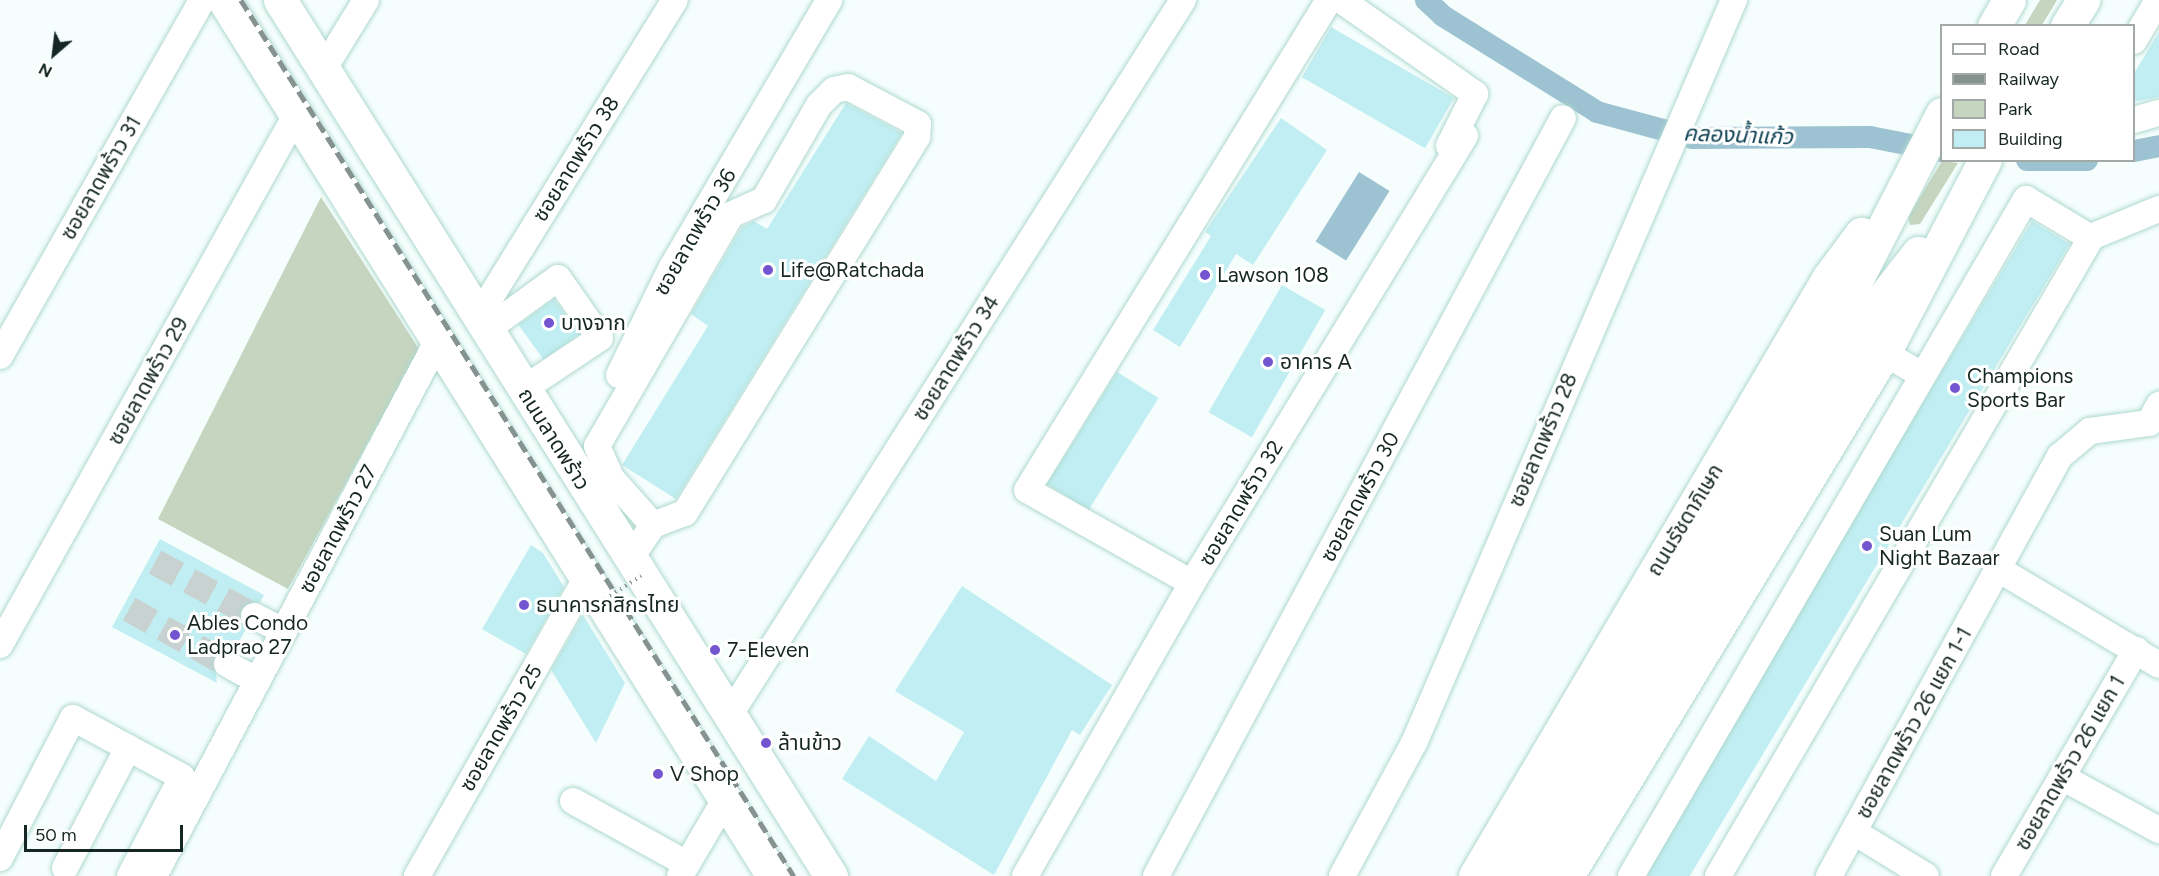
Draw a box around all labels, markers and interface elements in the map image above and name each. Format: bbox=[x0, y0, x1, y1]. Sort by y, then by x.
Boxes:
north arrow bbox=[24, 24, 84, 84]
legend bbox=[1940, 24, 2135, 162]
text: Road bbox=[1998, 38, 2039, 60]
text: N bbox=[35, 59, 55, 82]
text: Railway bbox=[1998, 68, 2059, 90]
street label: ซอยลาดพร้าว 38 bbox=[527, 92, 625, 226]
text: Park bbox=[1998, 98, 2032, 120]
street label: ซอยลาดพร้าว 31 bbox=[55, 112, 147, 244]
water label: คลองน้ำแก้ว bbox=[1683, 120, 1793, 150]
text: Building bbox=[1998, 128, 2063, 150]
street label: ซอยลาดพร้าว 36 bbox=[649, 164, 741, 300]
place label: Life@Ratchada bbox=[780, 257, 924, 283]
place label: Lawson 108 bbox=[1217, 262, 1329, 288]
marker: Life@Ratchada bbox=[761, 263, 775, 277]
marker: Lawson 108 bbox=[1198, 268, 1212, 282]
street label: ซอยลาดพร้าว 34 bbox=[907, 291, 1005, 425]
place label: บางจาก bbox=[561, 310, 626, 336]
street label: ซอยลาดพร้าว 29 bbox=[103, 313, 193, 449]
marker: บางจาก bbox=[542, 316, 556, 330]
place label: อาคาร A bbox=[1280, 349, 1352, 375]
marker: อาคาร A bbox=[1261, 355, 1275, 369]
place label: Champions Sports Bar bbox=[1967, 363, 2073, 413]
street label: ซอยลาดพร้าว 28 bbox=[1503, 369, 1583, 511]
marker: Champions Sports Bar bbox=[1948, 381, 1962, 395]
street label: ถนนลาดพร้าว bbox=[513, 383, 595, 495]
street label: ซอยลาดพร้าว 30 bbox=[1315, 428, 1405, 566]
street label: ซอยลาดพร้าว 32 bbox=[1194, 436, 1288, 570]
street label: ถนนรัชดาภิเษก bbox=[1642, 459, 1728, 581]
street label: ซอยลาดพร้าว 27 bbox=[294, 461, 382, 597]
place label: Suan Lum Night Bazaar bbox=[1879, 521, 2000, 571]
marker: Suan Lum Night Bazaar bbox=[1860, 539, 1874, 553]
place label: ธนาคารกสิกรไทย bbox=[536, 592, 680, 618]
marker: ธนาคารกสิกรไทย bbox=[517, 598, 531, 612]
place label: Ables Condo Ladprao 27 bbox=[187, 610, 308, 660]
street label: ซอยลาดพร้าว 26 แยก 1-1 bbox=[1851, 623, 1977, 823]
marker: Ables Condo Ladprao 27 bbox=[168, 628, 182, 642]
place label: 7-Eleven bbox=[727, 637, 809, 663]
marker: 7-Eleven bbox=[708, 643, 722, 657]
street label: ซอยลาดพร้าว 25 bbox=[454, 660, 548, 796]
street label: ซอยลาดพร้าว 26 แยก 1 bbox=[2010, 671, 2130, 855]
place label: ล้านข้าว bbox=[778, 730, 842, 756]
marker: ล้านข้าว bbox=[759, 736, 773, 750]
place label: V Shop bbox=[670, 761, 739, 787]
marker: V Shop bbox=[651, 767, 665, 781]
scale bar bbox=[27, 813, 186, 851]
text: 50 m bbox=[35, 824, 77, 846]

